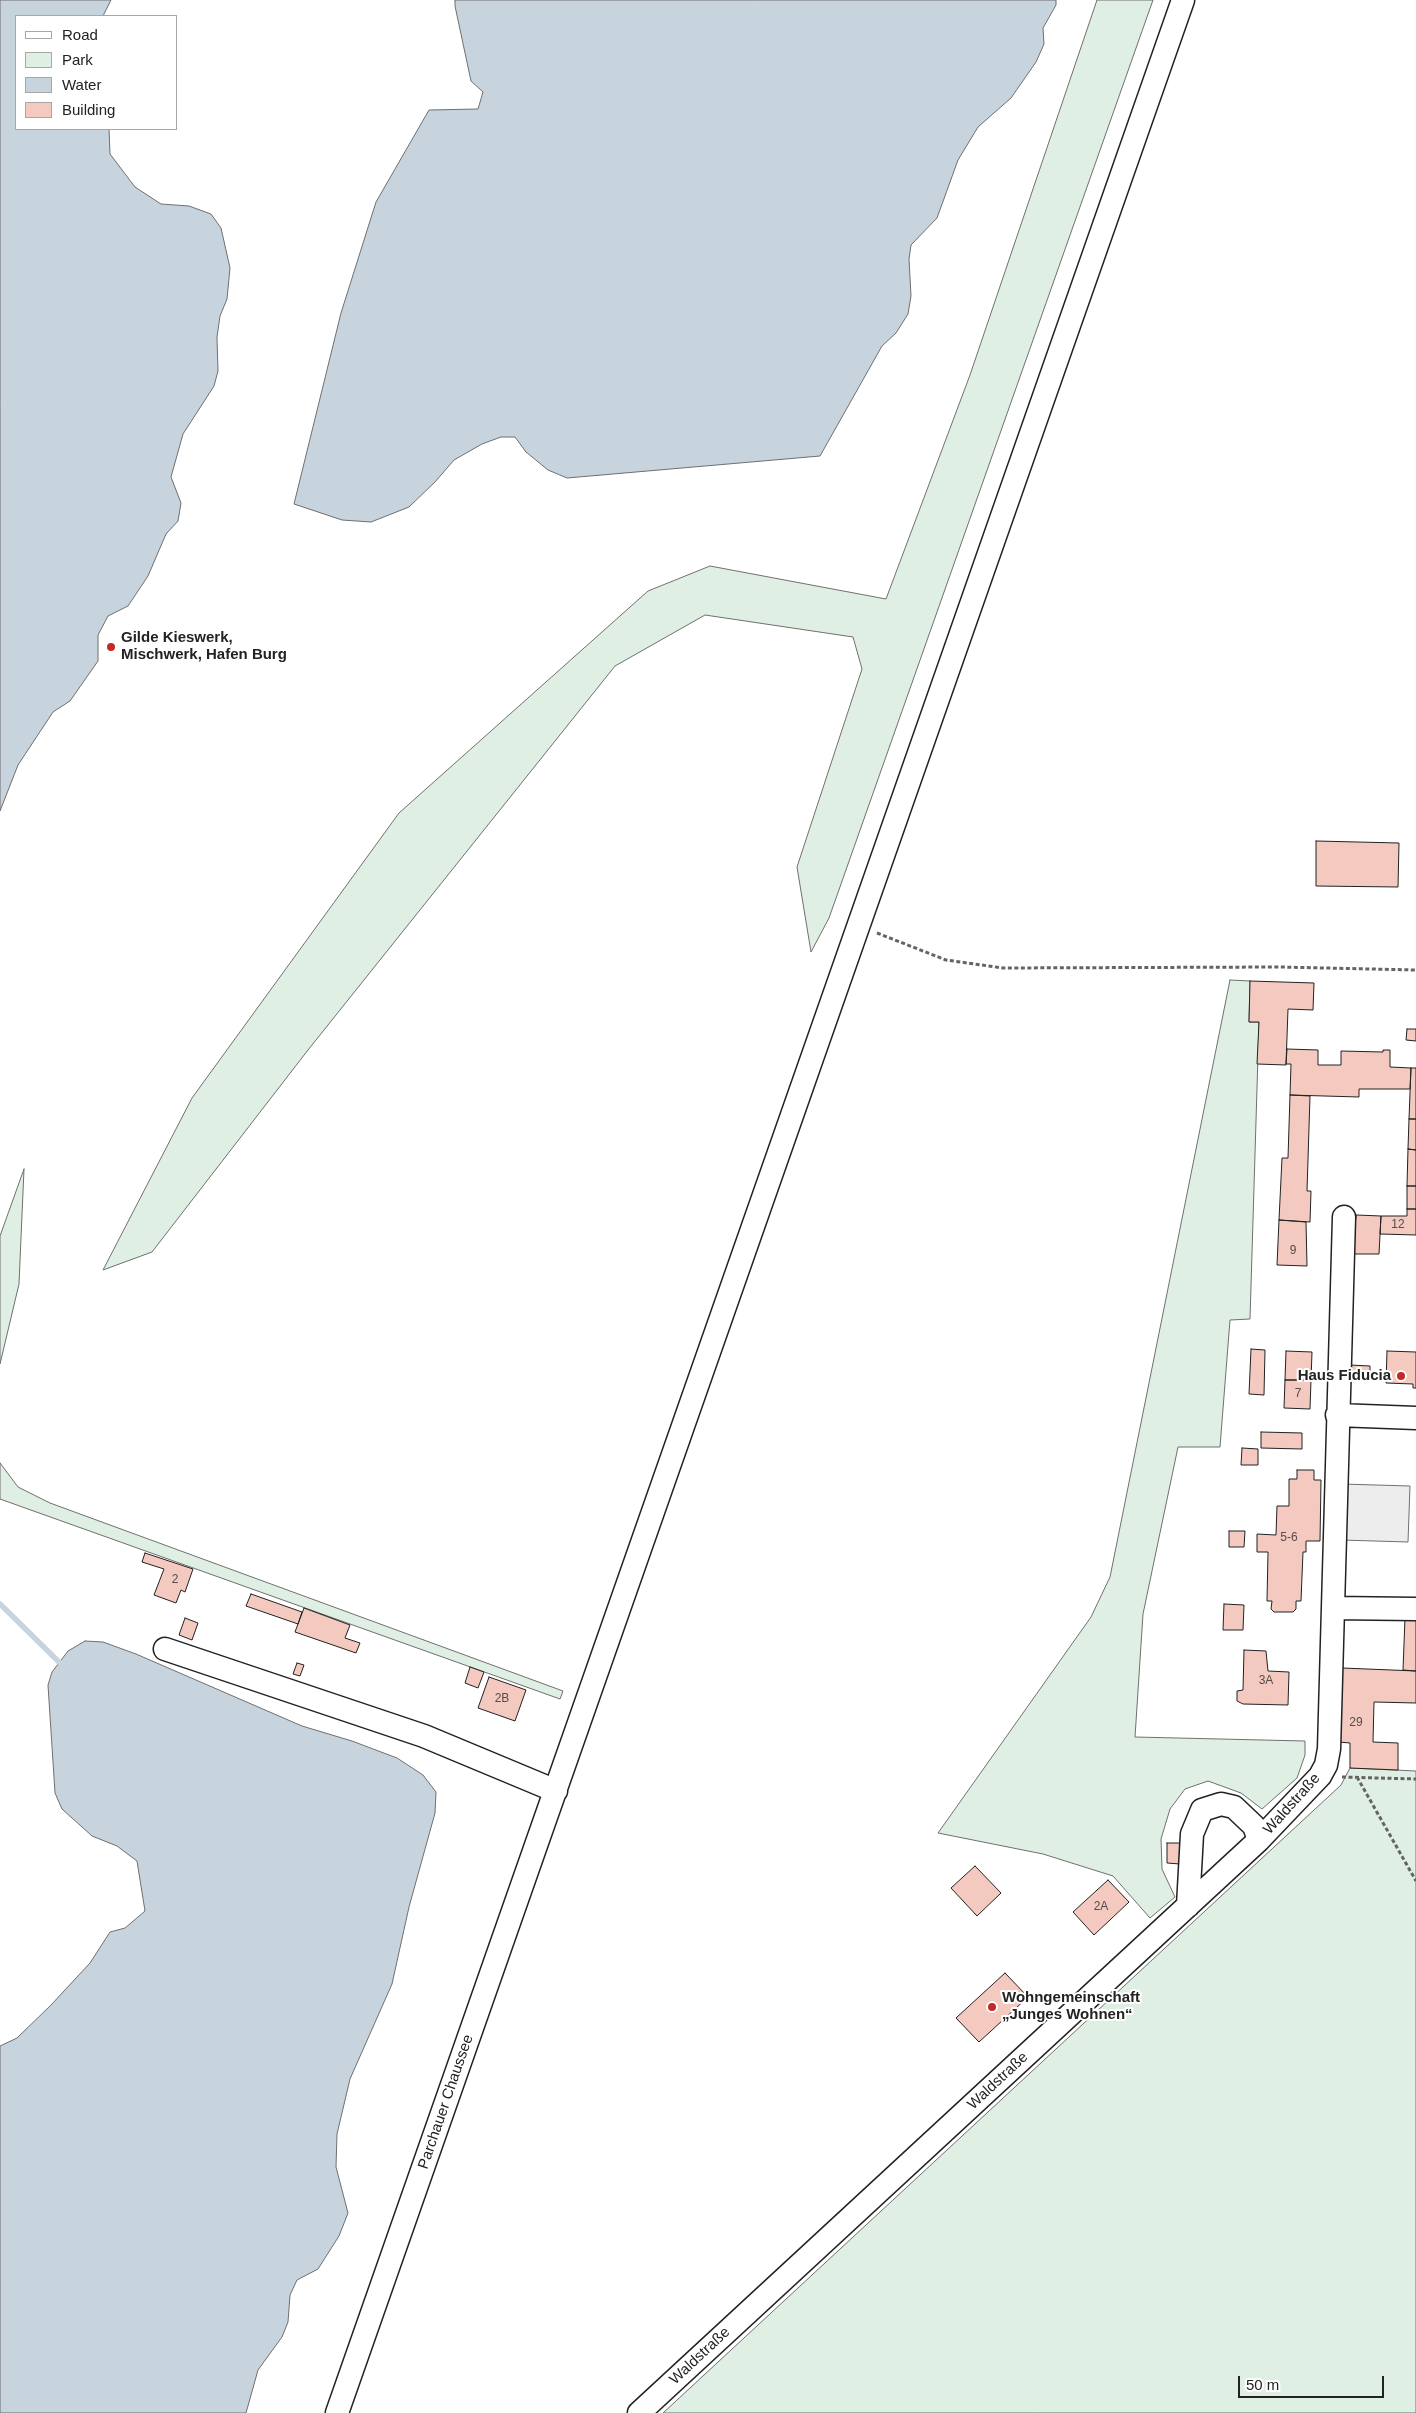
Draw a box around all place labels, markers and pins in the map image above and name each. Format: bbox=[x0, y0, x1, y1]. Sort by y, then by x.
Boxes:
place label: Gilde Kieswerk, Mischwerk, Hafen Burg bbox=[121, 629, 287, 664]
marker: Gilde Kieswerk, Mischwerk, Hafen Burg bbox=[105, 641, 117, 653]
place label: Haus Fiducia bbox=[1298, 1367, 1391, 1385]
marker: Haus Fiducia bbox=[1395, 1370, 1407, 1382]
place label: Wohngemeinschaft „Junges Wohnen“ bbox=[1002, 1989, 1140, 2024]
marker: Wohngemeinschaft „Junges Wohnen“ bbox=[986, 2001, 998, 2013]

